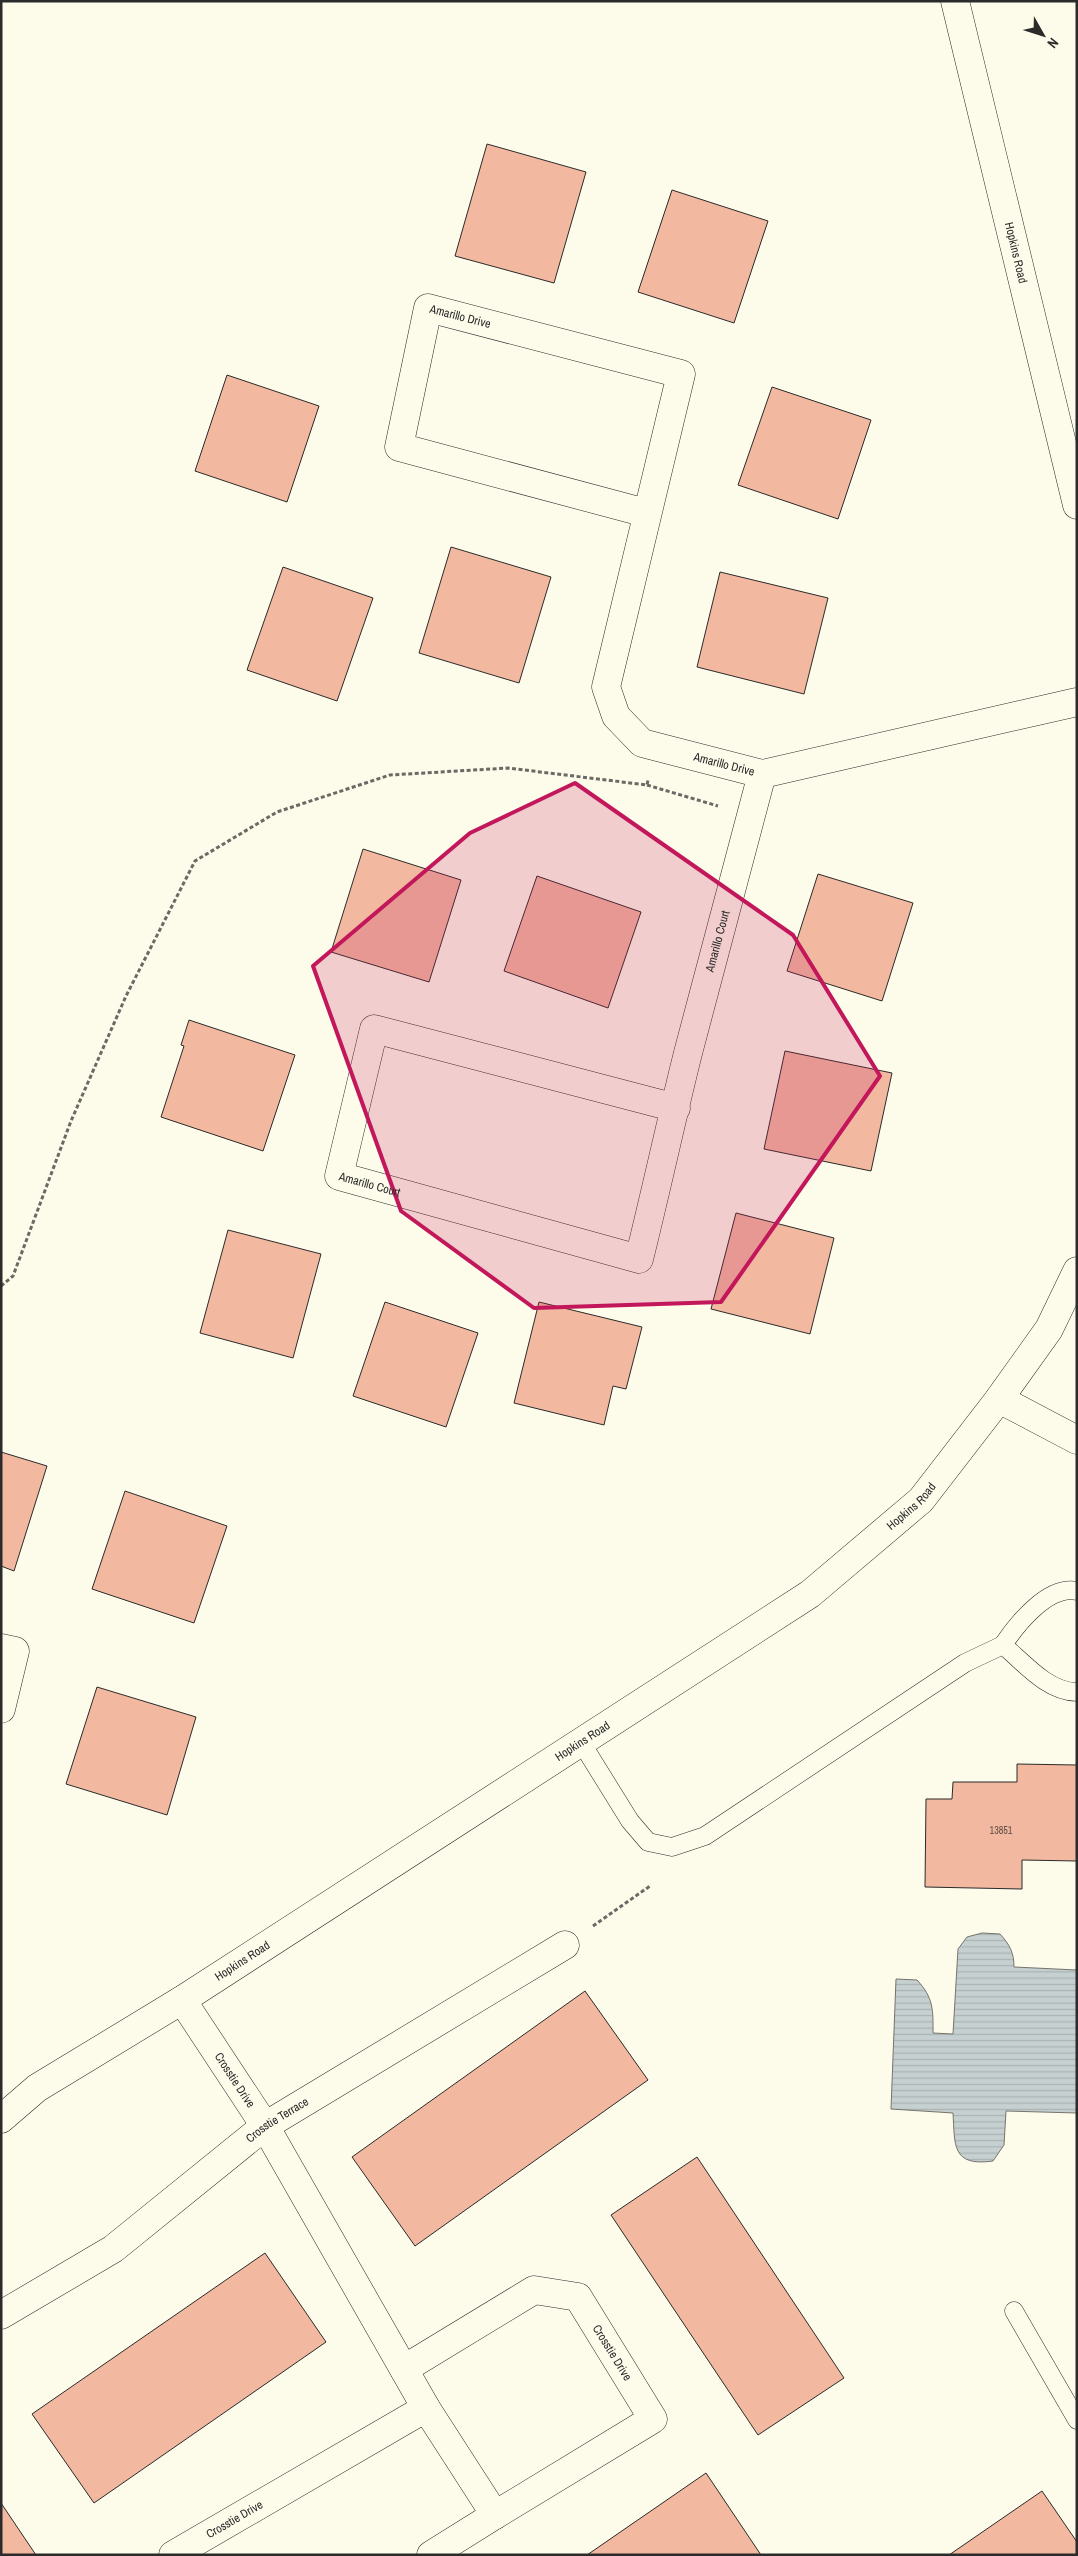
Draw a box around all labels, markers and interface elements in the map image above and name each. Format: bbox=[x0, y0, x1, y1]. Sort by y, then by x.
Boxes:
north arrow bbox=[1018, 10, 1068, 60]
text: N bbox=[1043, 34, 1063, 52]
street label: Hopkins Road bbox=[1001, 220, 1031, 285]
street label: Amarillo Drive bbox=[427, 301, 492, 332]
street label: Amarillo Drive bbox=[691, 748, 756, 780]
street label: Amarillo Court bbox=[701, 908, 734, 975]
street label: Amarillo Court bbox=[336, 1168, 402, 1201]
street label: Hopkins Road bbox=[883, 1479, 939, 1534]
street label: Hopkins Road bbox=[552, 1717, 613, 1765]
house number: 13851 bbox=[990, 1824, 1013, 1837]
street label: Hopkins Road bbox=[212, 1937, 273, 1985]
street label: Crosstie Drive bbox=[211, 2049, 259, 2111]
street label: Crosstie Terrace bbox=[242, 2094, 312, 2146]
street label: Crosstie Drive bbox=[589, 2322, 636, 2384]
street label: Crosstie Drive bbox=[203, 2497, 266, 2542]

